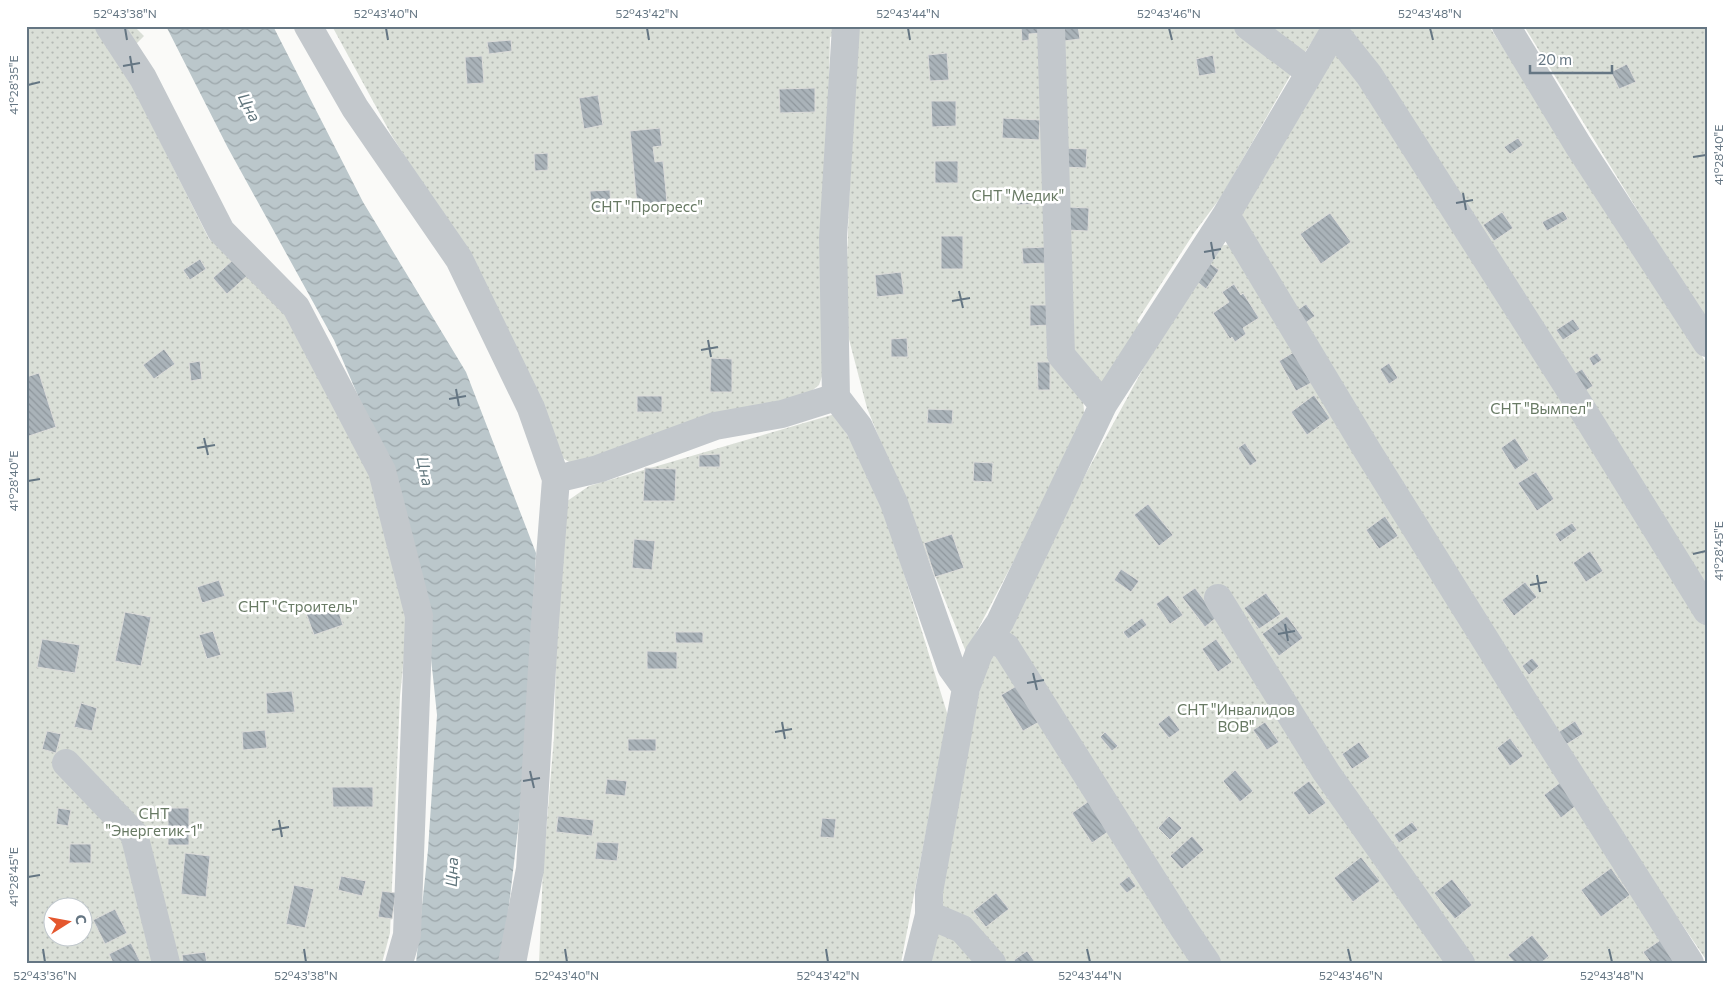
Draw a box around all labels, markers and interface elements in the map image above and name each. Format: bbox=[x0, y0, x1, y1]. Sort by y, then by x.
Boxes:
text: 52°43'38"N bbox=[93, 6, 157, 20]
text: 52°43'40"N bbox=[354, 6, 418, 20]
text: 52°43'42"N bbox=[616, 6, 678, 20]
text: 52°43'44"N bbox=[876, 6, 940, 20]
text: 52°43'46"N bbox=[1137, 6, 1201, 20]
text: 52°43'48"N bbox=[1398, 6, 1462, 20]
scale bar bbox=[1530, 42, 1613, 74]
text: 20 m bbox=[1538, 50, 1572, 68]
text: 41°28'35"E bbox=[6, 55, 20, 115]
water label: Цна bbox=[235, 89, 265, 125]
text: 41°28'40"E bbox=[1711, 125, 1725, 185]
park label: СНТ "Медик" bbox=[972, 186, 1064, 204]
park label: СНТ "Прогресс" bbox=[591, 197, 703, 215]
park label: СНТ "Вымпел" bbox=[1490, 399, 1592, 417]
text: 41°28'40"E bbox=[6, 451, 20, 511]
water label: Цна bbox=[414, 455, 438, 487]
text: 41°28'45"E bbox=[1711, 521, 1725, 581]
park label: СНТ "Строитель" bbox=[238, 597, 358, 615]
park label: СНТ "Инвалидов ВОВ" bbox=[1177, 700, 1295, 735]
park label: СНТ "Энергетик-1" bbox=[105, 804, 203, 839]
text: 41°28'45"E bbox=[6, 847, 20, 907]
water label: Цна bbox=[441, 857, 461, 887]
north arrow bbox=[42, 896, 92, 946]
text: С bbox=[72, 913, 91, 926]
text: 52°43'36"N bbox=[13, 968, 77, 982]
text: 52°43'38"N bbox=[274, 968, 338, 982]
text: 52°43'40"N bbox=[535, 968, 599, 982]
text: 52°43'42"N bbox=[797, 968, 859, 982]
text: 52°43'44"N bbox=[1058, 968, 1122, 982]
text: 52°43'46"N bbox=[1319, 968, 1383, 982]
text: 52°43'48"N bbox=[1580, 968, 1644, 982]

